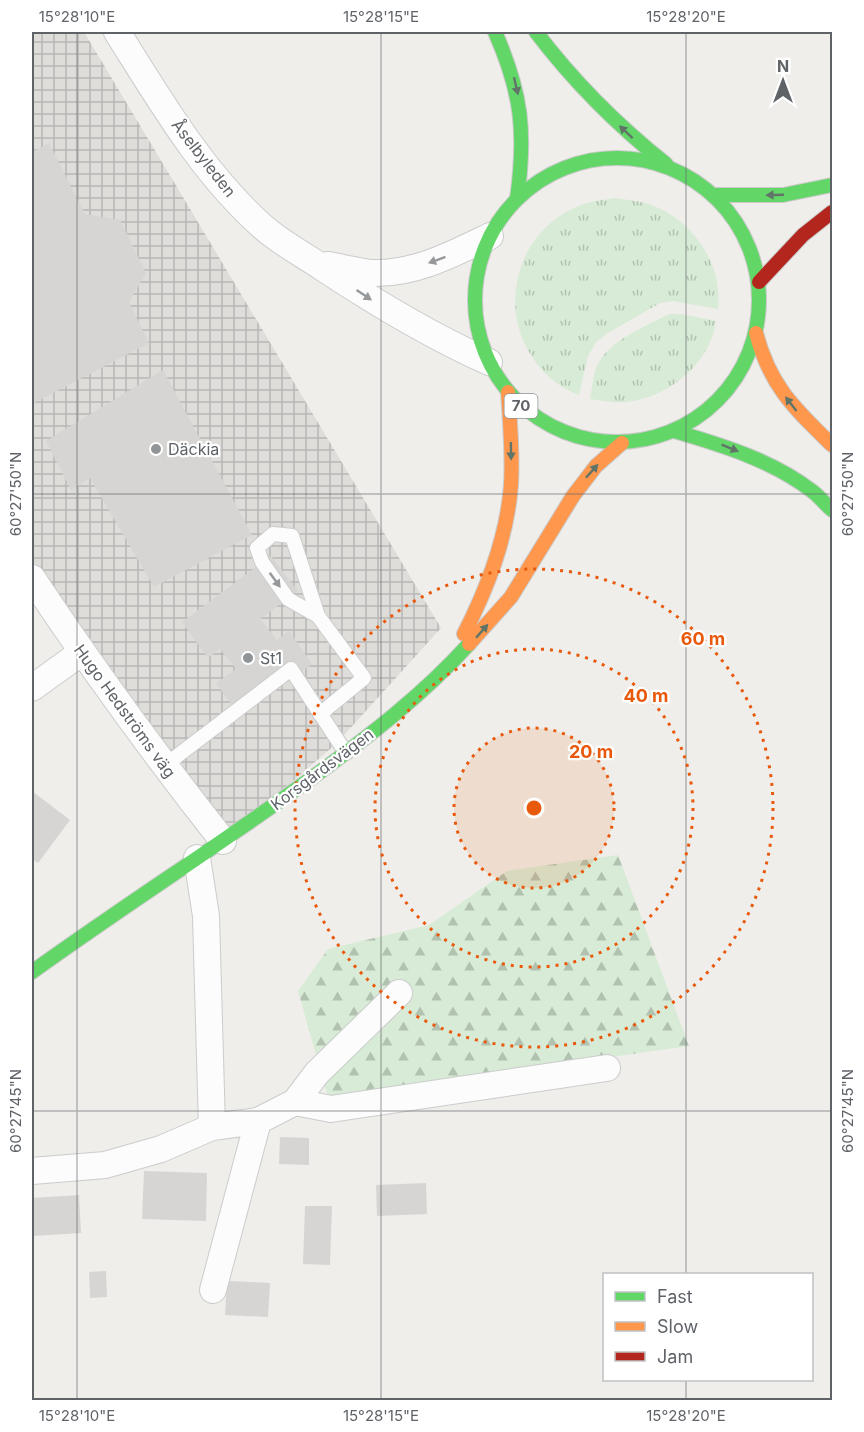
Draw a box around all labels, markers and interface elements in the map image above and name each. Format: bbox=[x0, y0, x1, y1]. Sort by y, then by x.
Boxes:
text: 15°28'10"E bbox=[39, 7, 115, 26]
text: 15°28'15"E bbox=[343, 7, 419, 26]
text: 15°28'20"E bbox=[646, 7, 726, 26]
north arrow bbox=[753, 51, 813, 111]
text: N bbox=[777, 56, 789, 76]
one-way arrow bbox=[512, 77, 521, 96]
street label: Åselbyleden bbox=[167, 115, 241, 201]
one-way arrow bbox=[619, 125, 634, 139]
one-way arrow bbox=[765, 190, 784, 200]
one-way arrow bbox=[427, 256, 445, 266]
one-way arrow bbox=[356, 289, 372, 301]
road number: 70 bbox=[504, 394, 538, 418]
one-way arrow bbox=[786, 396, 798, 411]
place label: Däckia bbox=[168, 439, 219, 459]
one-way arrow bbox=[506, 441, 516, 460]
marker: Däckia bbox=[149, 442, 163, 456]
one-way arrow bbox=[721, 444, 739, 454]
text: 60°27'50"N bbox=[6, 452, 25, 536]
text: 60°27'50"N bbox=[838, 452, 857, 536]
one-way arrow bbox=[585, 464, 598, 479]
one-way arrow bbox=[269, 572, 281, 588]
one-way arrow bbox=[475, 624, 488, 639]
text: 60 m bbox=[681, 628, 725, 649]
street label: Hugo Hedströms väg bbox=[70, 640, 180, 782]
place label: St1 bbox=[260, 648, 282, 668]
marker: St1 bbox=[241, 651, 255, 665]
text: 40 m bbox=[624, 685, 669, 706]
street label: Korsgårdsvägen bbox=[267, 724, 377, 814]
text: 20 m bbox=[569, 741, 613, 762]
centre of rings bbox=[524, 798, 544, 818]
text: 60°27'45"N bbox=[6, 1069, 25, 1153]
text: 60°27'45"N bbox=[838, 1069, 857, 1153]
legend bbox=[603, 1273, 813, 1381]
text: Fast bbox=[657, 1286, 693, 1307]
text: Slow bbox=[657, 1316, 698, 1337]
text: Jam bbox=[657, 1346, 693, 1367]
text: 15°28'10"E bbox=[39, 1406, 115, 1425]
text: 15°28'15"E bbox=[343, 1406, 419, 1425]
text: 15°28'20"E bbox=[646, 1406, 726, 1425]

